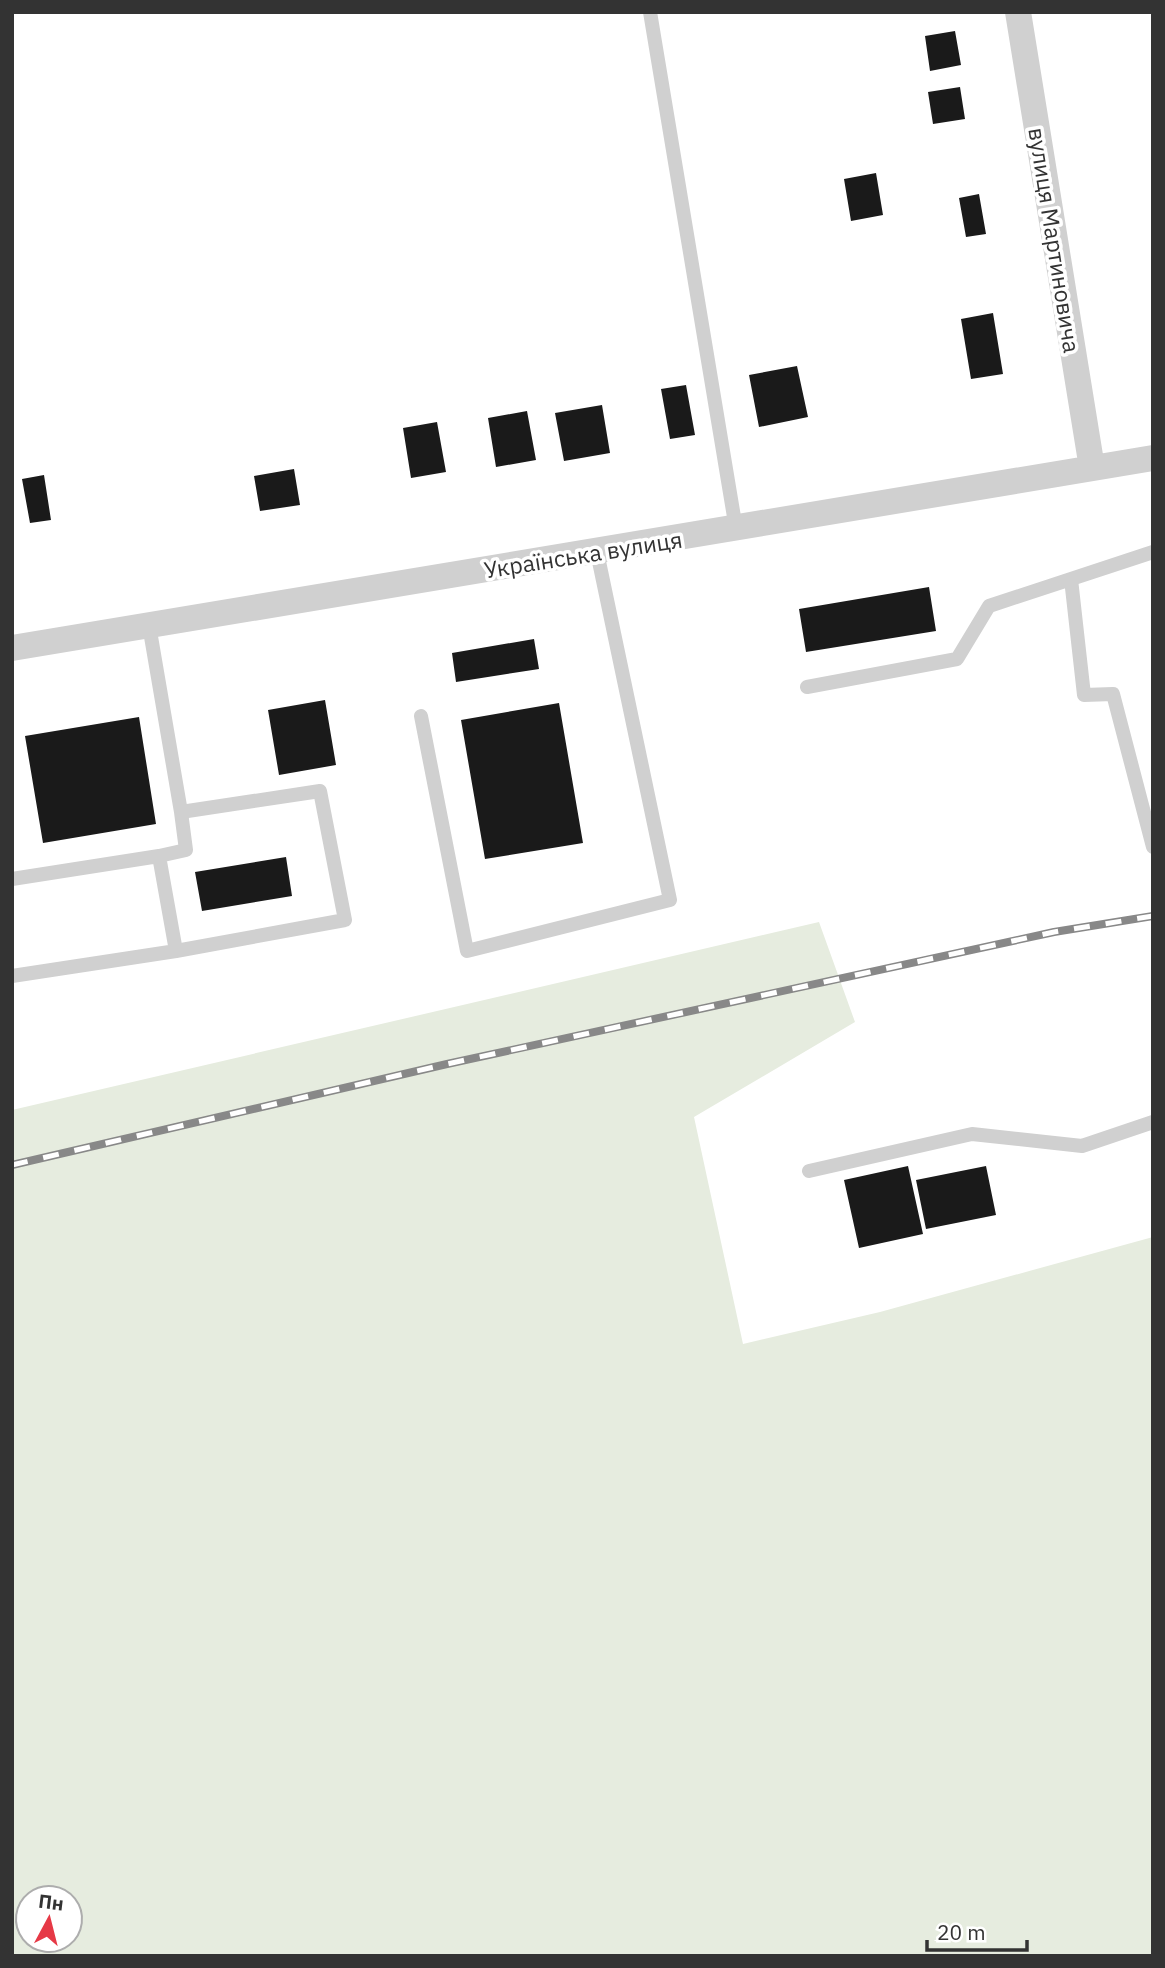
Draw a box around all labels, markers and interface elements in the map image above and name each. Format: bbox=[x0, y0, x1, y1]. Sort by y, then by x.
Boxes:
street label: вулиця Мартиновича bbox=[1022, 125, 1088, 355]
street label: Українська вулиця bbox=[482, 524, 684, 584]
north arrow bbox=[14, 1884, 84, 1954]
text: Пн bbox=[37, 1889, 65, 1916]
scale bar bbox=[927, 1909, 1027, 1953]
text: 20 m bbox=[937, 1918, 986, 1946]

